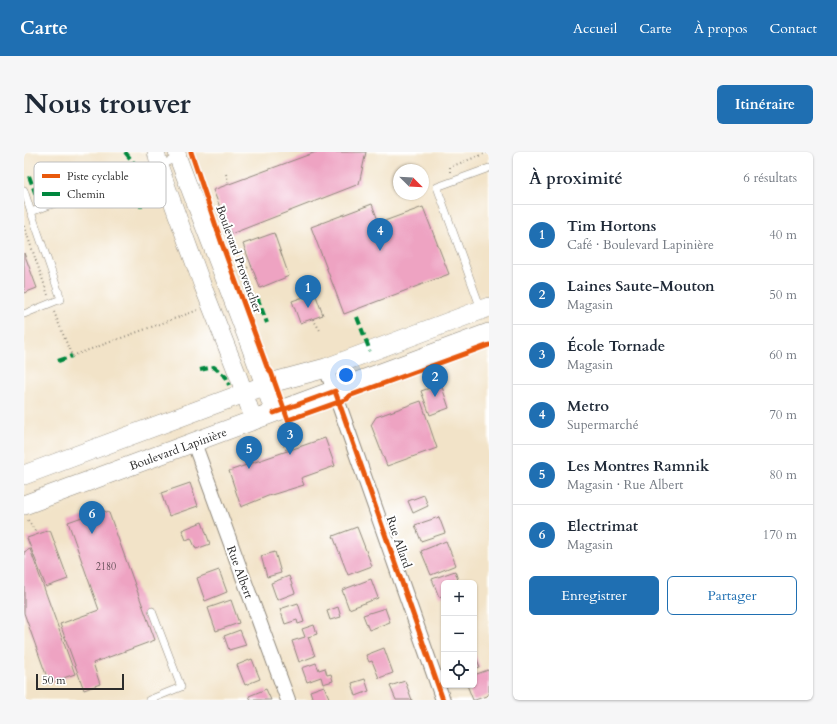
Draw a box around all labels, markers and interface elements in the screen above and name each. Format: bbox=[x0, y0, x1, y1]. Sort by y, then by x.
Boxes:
text: Carte bbox=[20, 15, 68, 41]
text: Accueil bbox=[573, 19, 617, 38]
text: Carte bbox=[639, 19, 672, 38]
text: À propos bbox=[694, 19, 747, 38]
text: Contact bbox=[769, 19, 817, 38]
text: Nous trouver bbox=[24, 85, 191, 123]
button: Itinéraire bbox=[717, 85, 813, 124]
legend bbox=[34, 162, 166, 208]
north arrow bbox=[393, 164, 429, 200]
text: À proximité bbox=[529, 167, 623, 190]
text: Piste cyclable bbox=[67, 169, 129, 184]
text: 6 résultats bbox=[743, 169, 797, 187]
text: Chemin bbox=[67, 187, 106, 202]
street label: Boulevard Provencher bbox=[212, 203, 266, 315]
text: Tim Hortons bbox=[567, 216, 656, 236]
pin: 4 bbox=[367, 218, 393, 251]
text: 1 bbox=[539, 226, 545, 244]
text: 40 m bbox=[769, 226, 797, 244]
text: Café · Boulevard Lapinière bbox=[567, 236, 714, 254]
pin: 1 bbox=[295, 275, 321, 308]
text: Laines Saute-Mouton bbox=[567, 276, 715, 296]
text: 2 bbox=[539, 286, 545, 304]
text: 50 m bbox=[769, 286, 797, 304]
text: Magasin bbox=[567, 296, 613, 314]
text: École Tornade bbox=[567, 336, 665, 356]
text: 3 bbox=[539, 346, 545, 364]
text: 60 m bbox=[769, 346, 797, 364]
text: Magasin bbox=[567, 356, 613, 374]
pin: 2 bbox=[422, 364, 448, 397]
your location bbox=[336, 365, 356, 385]
text: Metro bbox=[567, 396, 609, 416]
text: 4 bbox=[539, 406, 545, 424]
text: 70 m bbox=[769, 406, 797, 424]
text: Supermarché bbox=[567, 416, 639, 434]
pin: 3 bbox=[277, 422, 303, 455]
street label: Boulevard Lapinière bbox=[127, 424, 229, 474]
pin: 5 bbox=[236, 436, 262, 469]
text: Les Montres Ramnik bbox=[567, 456, 709, 476]
text: 5 bbox=[539, 466, 545, 484]
text: 80 m bbox=[769, 466, 797, 484]
text: Magasin · Rue Albert bbox=[567, 476, 683, 494]
pin: 6 bbox=[79, 501, 105, 534]
street label: Rue Allard bbox=[383, 514, 416, 571]
text: Electrimat bbox=[567, 516, 638, 536]
text: 6 bbox=[539, 526, 545, 544]
text: 170 m bbox=[763, 526, 797, 544]
text: Magasin bbox=[567, 536, 613, 554]
street label: Rue Albert bbox=[223, 543, 257, 601]
house number: 2180 bbox=[96, 560, 116, 574]
button: Enregistrer bbox=[529, 576, 659, 615]
button: Partager bbox=[667, 576, 797, 615]
map controls bbox=[441, 580, 477, 688]
button: + bbox=[441, 580, 477, 616]
button: − bbox=[441, 616, 477, 652]
button: locate bbox=[441, 652, 477, 688]
scale bar bbox=[36, 672, 124, 691]
text: 50 m bbox=[42, 673, 66, 688]

